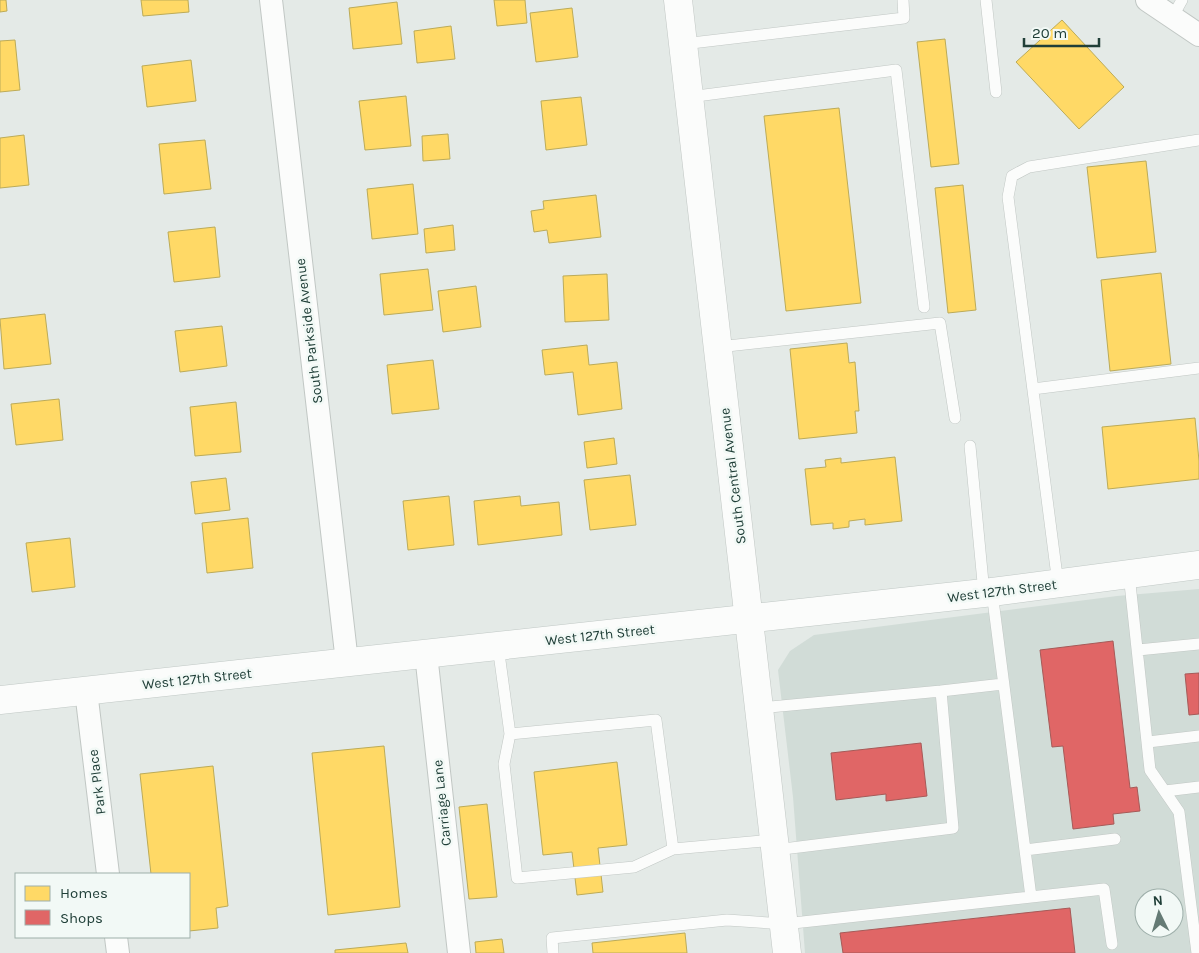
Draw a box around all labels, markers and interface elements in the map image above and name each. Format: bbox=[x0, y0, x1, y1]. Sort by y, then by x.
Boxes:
scale bar bbox=[1024, 15, 1099, 47]
text: 20 m bbox=[1032, 24, 1067, 42]
street label: South Parkside Avenue bbox=[292, 257, 326, 405]
street label: South Central Avenue bbox=[716, 407, 750, 545]
street label: West 127th Street bbox=[946, 576, 1058, 606]
street label: West 127th Street bbox=[544, 621, 656, 649]
street label: West 127th Street bbox=[141, 665, 253, 693]
street label: Park Place bbox=[85, 748, 109, 816]
street label: Carriage Lane bbox=[429, 759, 455, 847]
legend bbox=[15, 873, 190, 938]
text: Homes bbox=[60, 884, 108, 902]
north arrow bbox=[1134, 888, 1184, 938]
text: N bbox=[1152, 892, 1164, 909]
text: Shops bbox=[60, 909, 103, 927]

